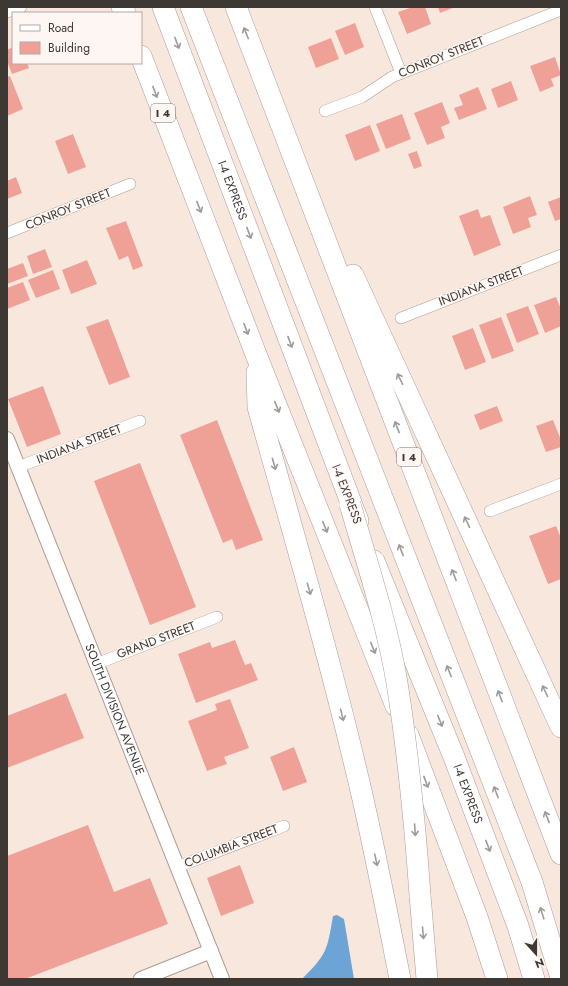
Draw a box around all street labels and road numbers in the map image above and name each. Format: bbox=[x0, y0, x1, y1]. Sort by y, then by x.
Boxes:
street label: CONROY STREET bbox=[396, 31, 487, 82]
road number: I 4 bbox=[151, 104, 175, 122]
street label: I-4 EXPRESS bbox=[213, 158, 252, 223]
street label: CONROY STREET bbox=[23, 183, 114, 234]
street label: INDIANA STREET bbox=[436, 261, 526, 310]
street label: INDIANA STREET bbox=[34, 419, 124, 468]
road number: I 4 bbox=[397, 448, 421, 466]
street label: I-4 EXPRESS bbox=[327, 462, 367, 527]
street label: GRAND STREET bbox=[114, 617, 198, 663]
street label: SOUTH DIVISION AVENUE bbox=[80, 641, 149, 778]
street label: I-4 EXPRESS bbox=[448, 761, 488, 827]
street label: COLUMBIA STREET bbox=[181, 820, 281, 872]

